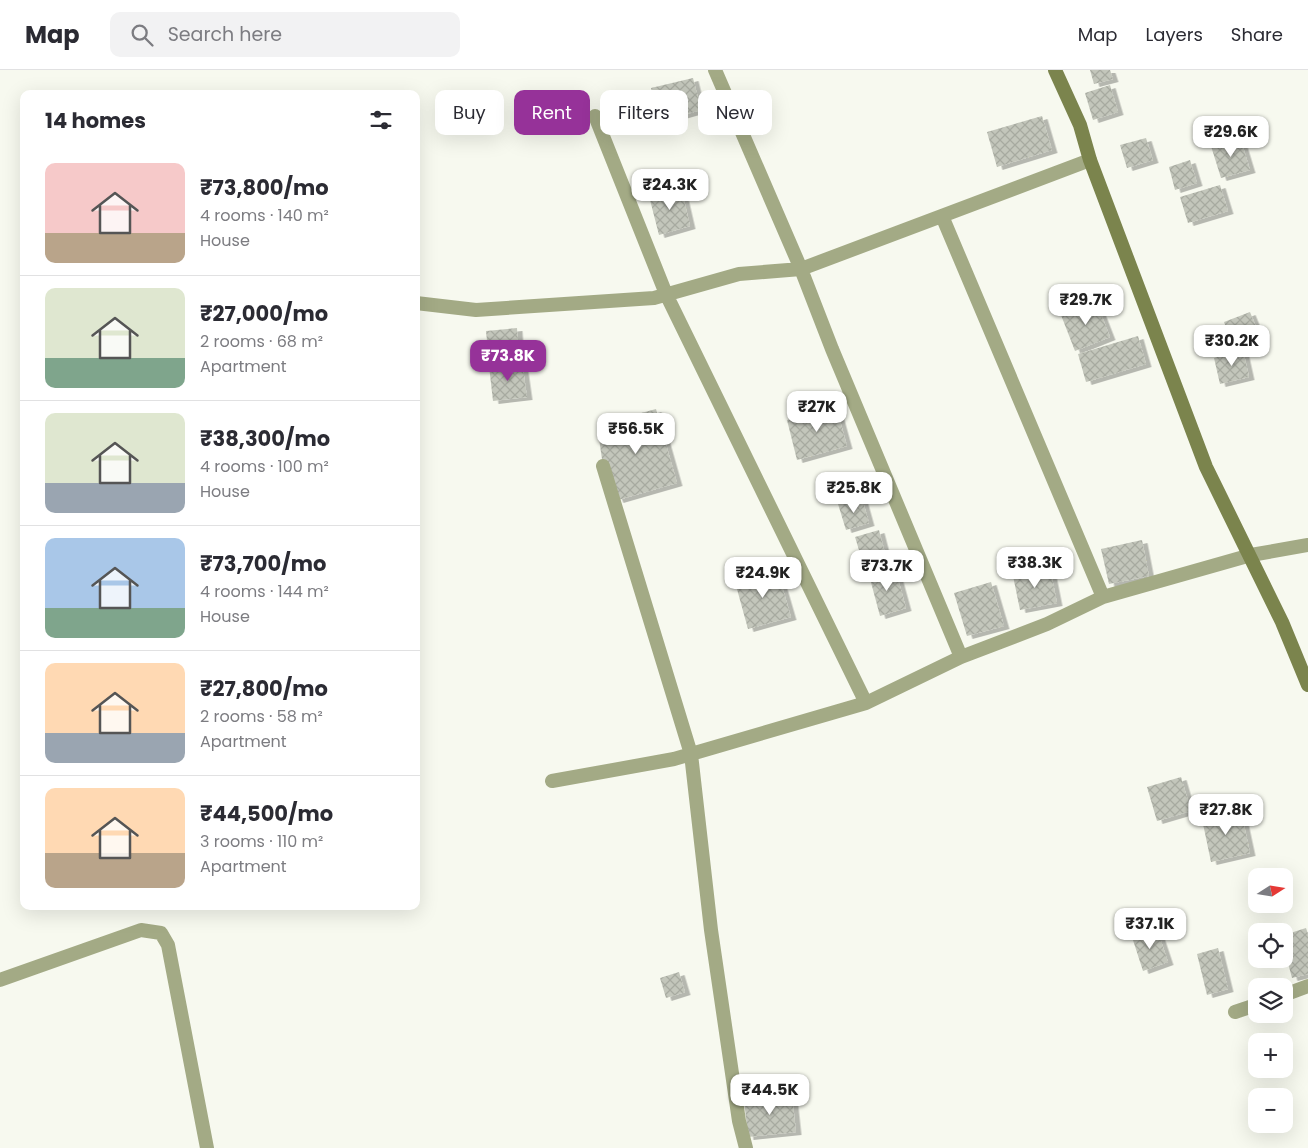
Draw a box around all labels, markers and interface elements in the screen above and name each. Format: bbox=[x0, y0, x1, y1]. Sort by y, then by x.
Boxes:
search box bbox=[110, 12, 460, 57]
text: Map bbox=[25, 18, 80, 51]
icon: search bbox=[128, 21, 156, 49]
text: Search here bbox=[168, 21, 282, 48]
text: Map bbox=[1078, 22, 1118, 47]
text: Layers bbox=[1146, 22, 1203, 47]
text: Share bbox=[1231, 22, 1283, 47]
chip: Buy bbox=[435, 90, 504, 135]
chip: Rent bbox=[514, 90, 590, 135]
chip: Filters bbox=[600, 90, 688, 135]
chip: New bbox=[698, 90, 772, 135]
text: 14 homes bbox=[45, 106, 146, 135]
icon: filters bbox=[367, 106, 395, 134]
pin: ₹29.6K bbox=[1190, 116, 1272, 158]
text: ₹29.6K bbox=[1204, 120, 1258, 143]
pin: ₹24.3K bbox=[629, 168, 711, 211]
text: ₹73,800/mo bbox=[200, 173, 329, 202]
text: ₹24.3K bbox=[643, 173, 697, 196]
icon: home bbox=[85, 183, 145, 243]
text: 4 rooms · 140 m² bbox=[200, 204, 329, 227]
text: House bbox=[200, 229, 250, 252]
pin: ₹29.7K bbox=[1045, 284, 1127, 326]
text: ₹29.7K bbox=[1060, 288, 1112, 311]
text: ₹27,000/mo bbox=[200, 299, 328, 328]
icon: home bbox=[85, 308, 145, 368]
pin: ₹30.2K bbox=[1191, 324, 1273, 367]
text: ₹30.2K bbox=[1205, 329, 1259, 352]
text: 2 rooms · 68 m² bbox=[200, 330, 323, 353]
pin: ₹73.8K bbox=[467, 340, 549, 382]
text: ₹73.8K bbox=[481, 344, 535, 367]
text: Apartment bbox=[200, 355, 287, 378]
pin: ₹27K bbox=[787, 390, 847, 433]
text: ₹27K bbox=[798, 395, 836, 418]
pin: ₹56.5K bbox=[595, 412, 677, 455]
text: ₹56.5K bbox=[608, 417, 664, 440]
text: ₹38,300/mo bbox=[200, 424, 330, 453]
icon: home bbox=[85, 433, 145, 493]
text: 4 rooms · 100 m² bbox=[200, 455, 329, 478]
pin: ₹25.8K bbox=[813, 472, 895, 514]
text: ₹25.8K bbox=[826, 476, 882, 499]
text: House bbox=[200, 480, 250, 503]
pin: ₹38.3K bbox=[994, 546, 1076, 589]
text: ₹73,700/mo bbox=[200, 549, 326, 578]
pin: ₹73.7K bbox=[846, 550, 928, 592]
text: ₹38.3K bbox=[1008, 551, 1062, 574]
text: ₹73.7K bbox=[861, 554, 913, 577]
pin: ₹24.9K bbox=[722, 556, 804, 599]
icon: home bbox=[85, 558, 145, 618]
text: ₹24.9K bbox=[735, 561, 791, 584]
text: 4 rooms · 144 m² bbox=[200, 580, 329, 603]
text: House bbox=[200, 605, 250, 628]
text: ₹27,800/mo bbox=[200, 674, 328, 703]
icon: home bbox=[85, 683, 145, 743]
text: 2 rooms · 58 m² bbox=[200, 705, 323, 728]
text: Apartment bbox=[200, 730, 287, 753]
pin: ₹27.8K bbox=[1185, 794, 1267, 836]
text: ₹27.8K bbox=[1199, 798, 1253, 821]
text: ₹44,500/mo bbox=[200, 799, 333, 828]
icon: home bbox=[85, 808, 145, 868]
text: 3 rooms · 110 m² bbox=[200, 830, 323, 853]
text: Apartment bbox=[200, 855, 287, 878]
north arrow bbox=[1248, 868, 1292, 912]
map controls bbox=[1248, 868, 1293, 1133]
pin: ₹37.1K bbox=[1109, 908, 1191, 950]
text: ₹37.1K bbox=[1125, 912, 1175, 935]
button: locate bbox=[1248, 923, 1293, 968]
button: layers bbox=[1248, 978, 1293, 1023]
button: + bbox=[1248, 1033, 1293, 1078]
pin: ₹44.5K bbox=[729, 1074, 811, 1116]
text: ₹44.5K bbox=[741, 1078, 799, 1101]
button: − bbox=[1248, 1088, 1293, 1133]

